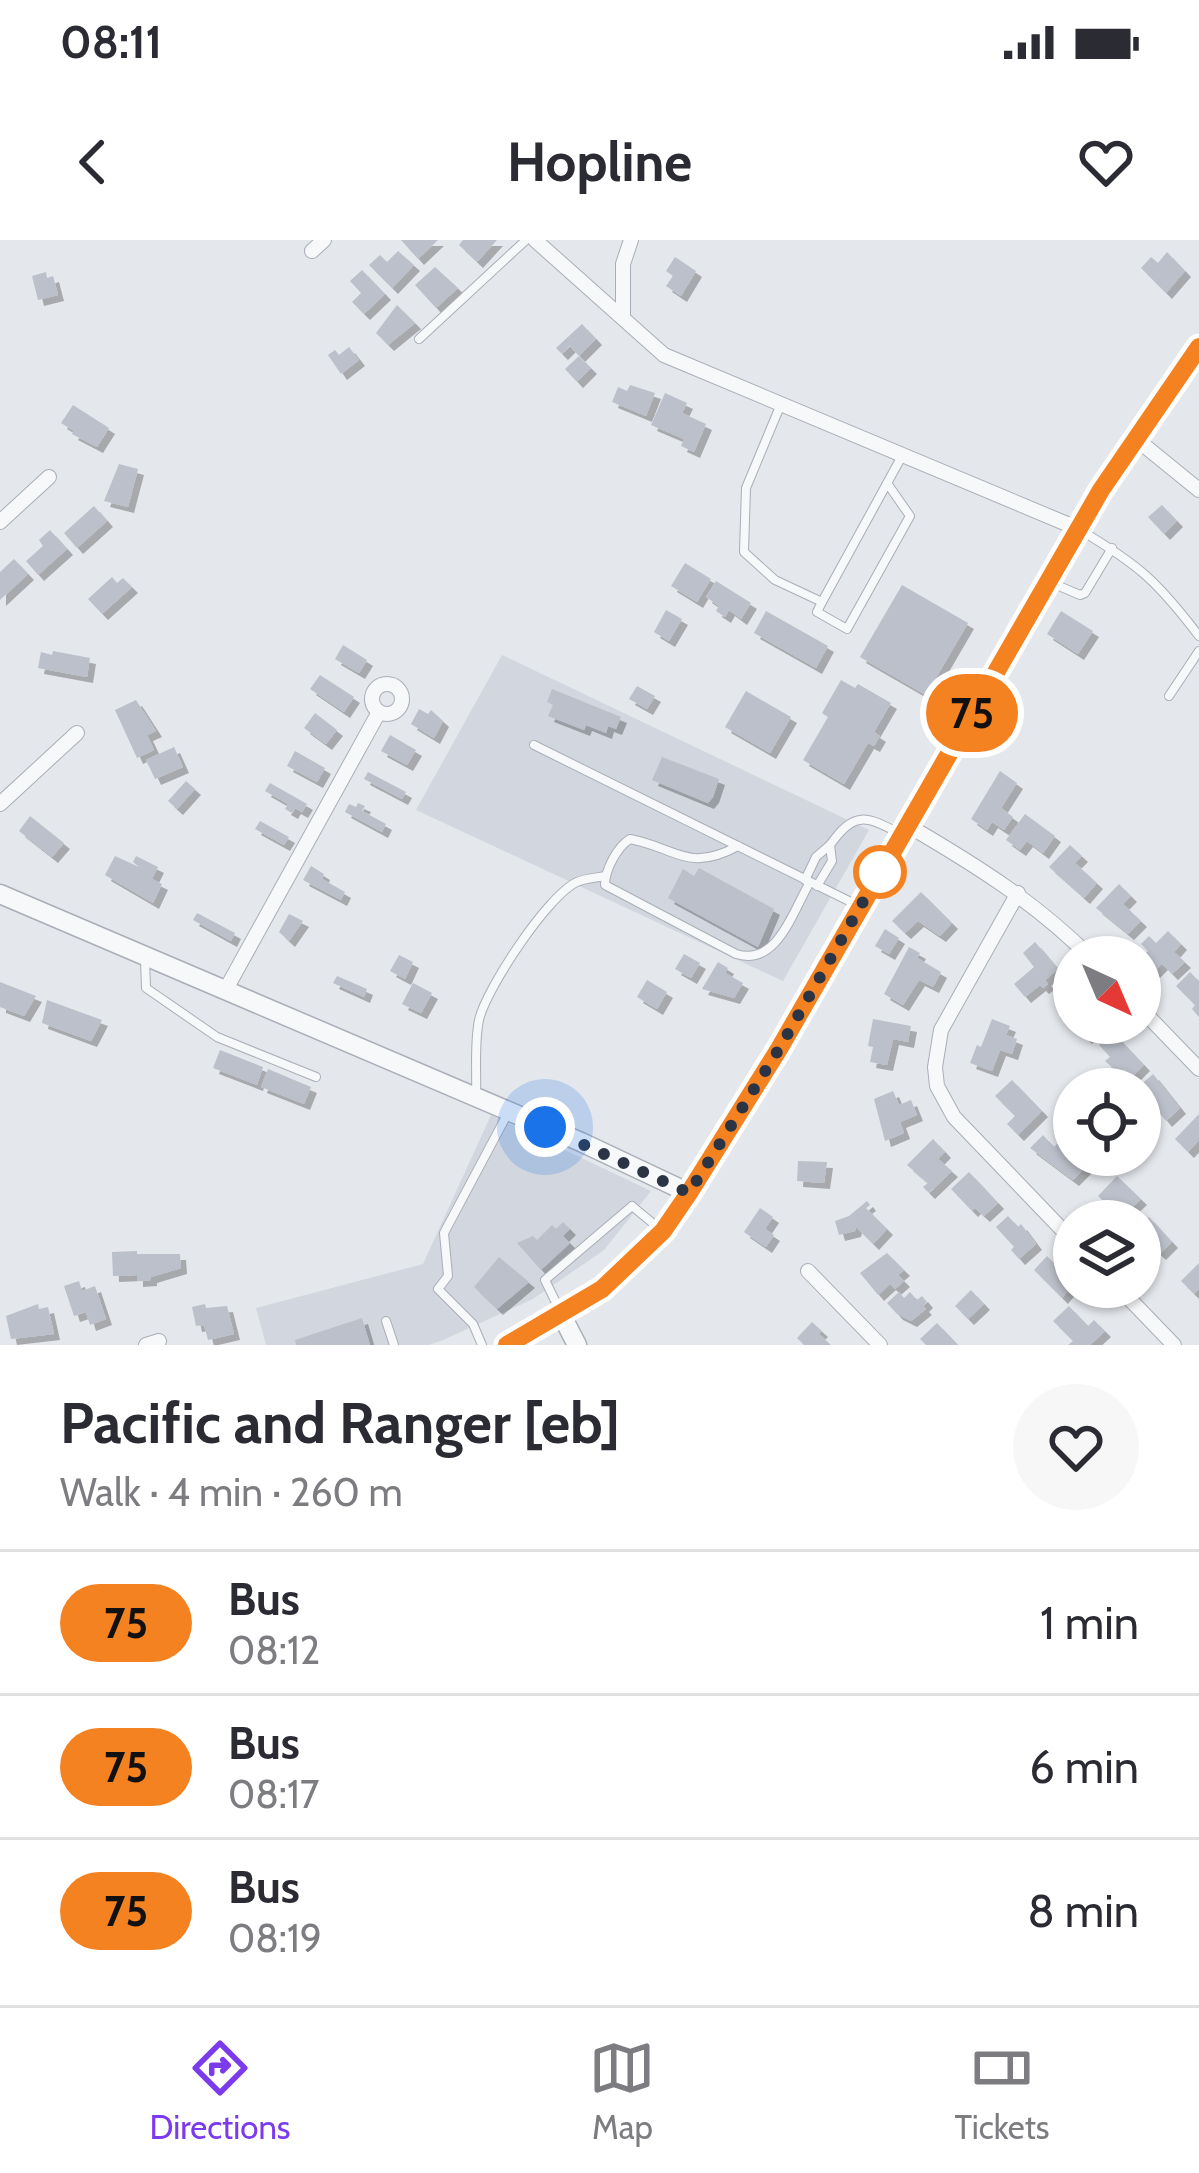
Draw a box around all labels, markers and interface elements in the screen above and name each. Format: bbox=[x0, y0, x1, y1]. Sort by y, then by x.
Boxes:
text: 08:11 bbox=[60, 15, 162, 69]
icon: back bbox=[60, 129, 126, 195]
text: Hopline bbox=[507, 129, 692, 195]
icon: heart bbox=[1073, 129, 1139, 195]
line badge: 75 bbox=[918, 674, 1026, 752]
text: 75 bbox=[950, 687, 994, 739]
unlabelled marker bbox=[855, 847, 905, 897]
north arrow bbox=[1053, 936, 1161, 1044]
map controls bbox=[1053, 936, 1161, 1308]
button: locate bbox=[1053, 1068, 1161, 1176]
your location bbox=[515, 1097, 575, 1157]
button: layers bbox=[1053, 1200, 1161, 1308]
button: heart bbox=[1013, 1384, 1139, 1510]
text: Pacific and Ranger [eb] bbox=[60, 1388, 620, 1457]
text: Walk · 4 min · 260 m bbox=[60, 1468, 403, 1516]
text: Bus bbox=[228, 1572, 300, 1626]
text: 1 min bbox=[1040, 1596, 1139, 1650]
text: 75 bbox=[104, 1597, 148, 1649]
text: 08:12 bbox=[228, 1626, 320, 1674]
text: Bus bbox=[228, 1716, 300, 1770]
text: 6 min bbox=[1029, 1740, 1139, 1794]
text: 75 bbox=[104, 1741, 148, 1793]
text: 08:17 bbox=[228, 1770, 319, 1818]
text: Bus bbox=[228, 1860, 300, 1914]
text: 8 min bbox=[1027, 1884, 1139, 1938]
text: 75 bbox=[104, 1885, 148, 1937]
text: 08:19 bbox=[228, 1914, 322, 1962]
tab: Directions bbox=[149, 2035, 291, 2147]
tab: Map bbox=[589, 2035, 655, 2147]
tab: Tickets bbox=[954, 2035, 1049, 2147]

